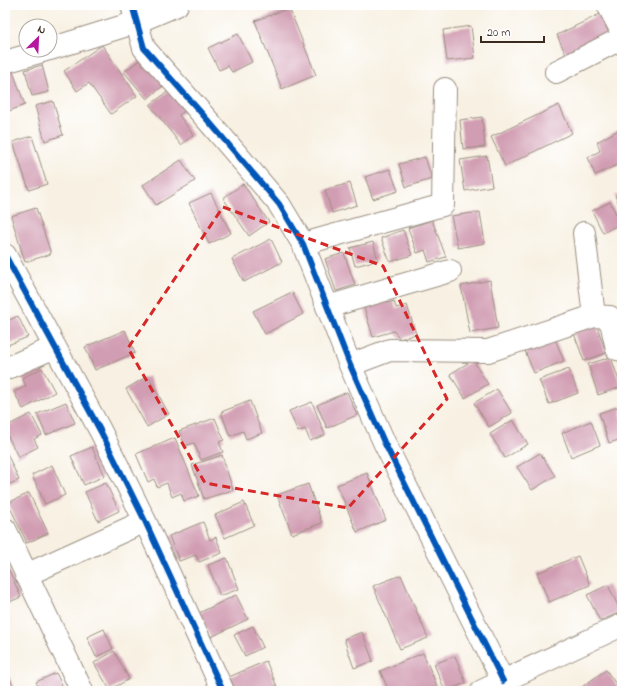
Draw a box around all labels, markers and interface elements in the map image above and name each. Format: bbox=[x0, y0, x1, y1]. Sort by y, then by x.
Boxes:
north arrow bbox=[18, 18, 58, 58]
scale bar bbox=[481, 18, 544, 44]
text: N bbox=[35, 21, 48, 39]
text: 20 m bbox=[487, 24, 510, 42]

